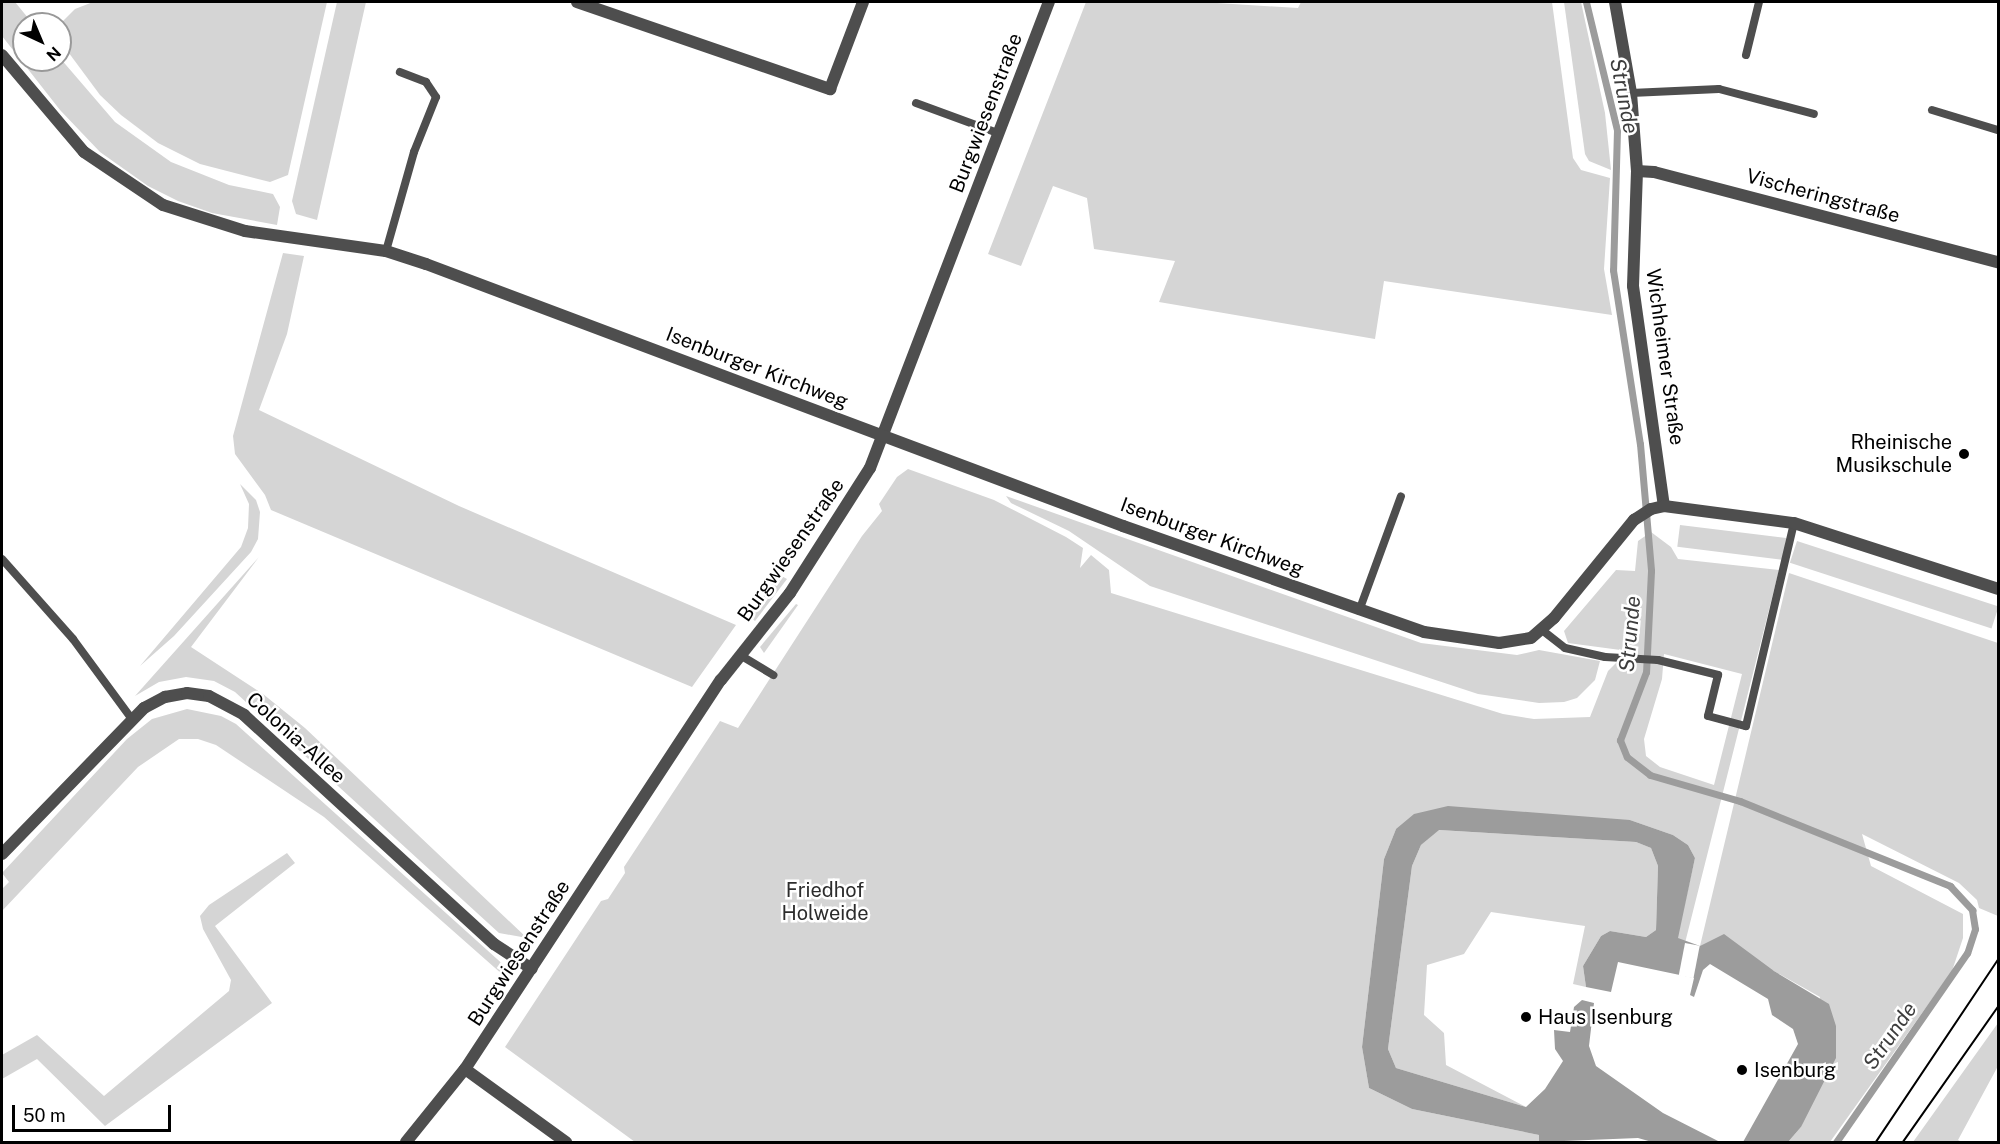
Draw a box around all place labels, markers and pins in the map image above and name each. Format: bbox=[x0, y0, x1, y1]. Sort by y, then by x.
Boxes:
place label: Rheinische Musikschule bbox=[1835, 430, 1952, 477]
marker: Rheinische Musikschule bbox=[1957, 447, 1971, 461]
place label: Haus Isenburg bbox=[1538, 1005, 1673, 1029]
marker: Haus Isenburg bbox=[1519, 1010, 1533, 1024]
place label: Isenburg bbox=[1754, 1058, 1836, 1082]
marker: Isenburg bbox=[1735, 1063, 1749, 1077]

